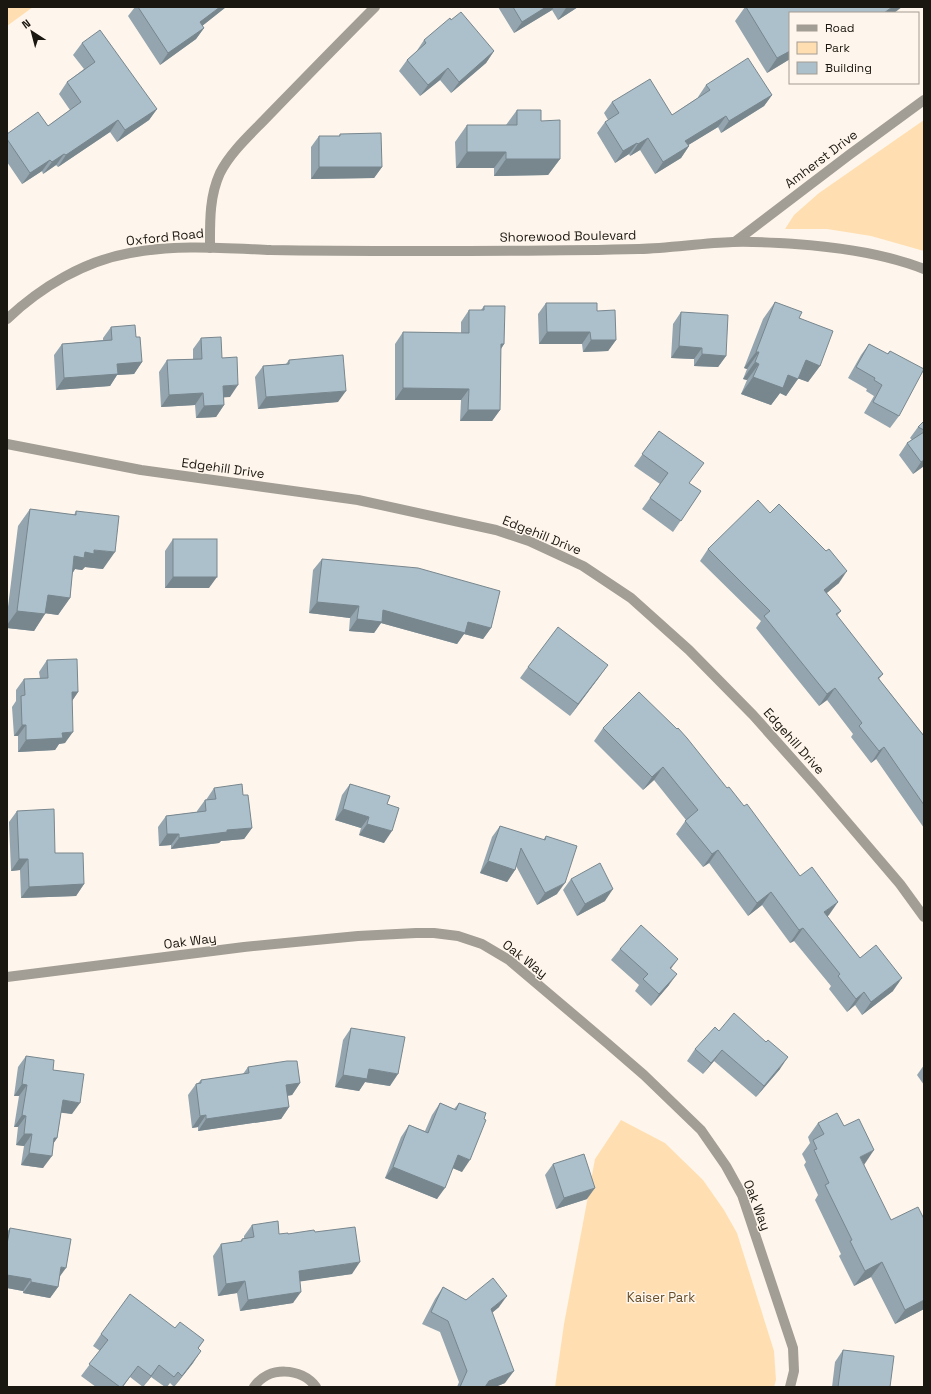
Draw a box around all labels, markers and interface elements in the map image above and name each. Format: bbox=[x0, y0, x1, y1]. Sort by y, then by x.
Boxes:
north arrow bbox=[12, 12, 52, 52]
legend bbox=[789, 12, 919, 84]
text: N bbox=[19, 16, 33, 32]
text: Road bbox=[825, 20, 854, 36]
text: Park bbox=[825, 40, 850, 56]
text: Building bbox=[825, 60, 872, 76]
street label: Amherst Drive bbox=[781, 126, 861, 192]
street label: Oxford Road bbox=[125, 224, 205, 250]
street label: Shorewood Boulevard bbox=[499, 226, 637, 246]
street label: Edgehill Drive bbox=[180, 454, 266, 482]
street label: Edgehill Drive bbox=[500, 511, 584, 559]
street label: Edgehill Drive bbox=[760, 704, 828, 778]
street label: Oak Way bbox=[163, 929, 217, 953]
street label: Oak Way bbox=[499, 936, 551, 982]
street label: Oak Way bbox=[740, 1177, 774, 1233]
park label: Kaiser Park bbox=[627, 1289, 695, 1306]

